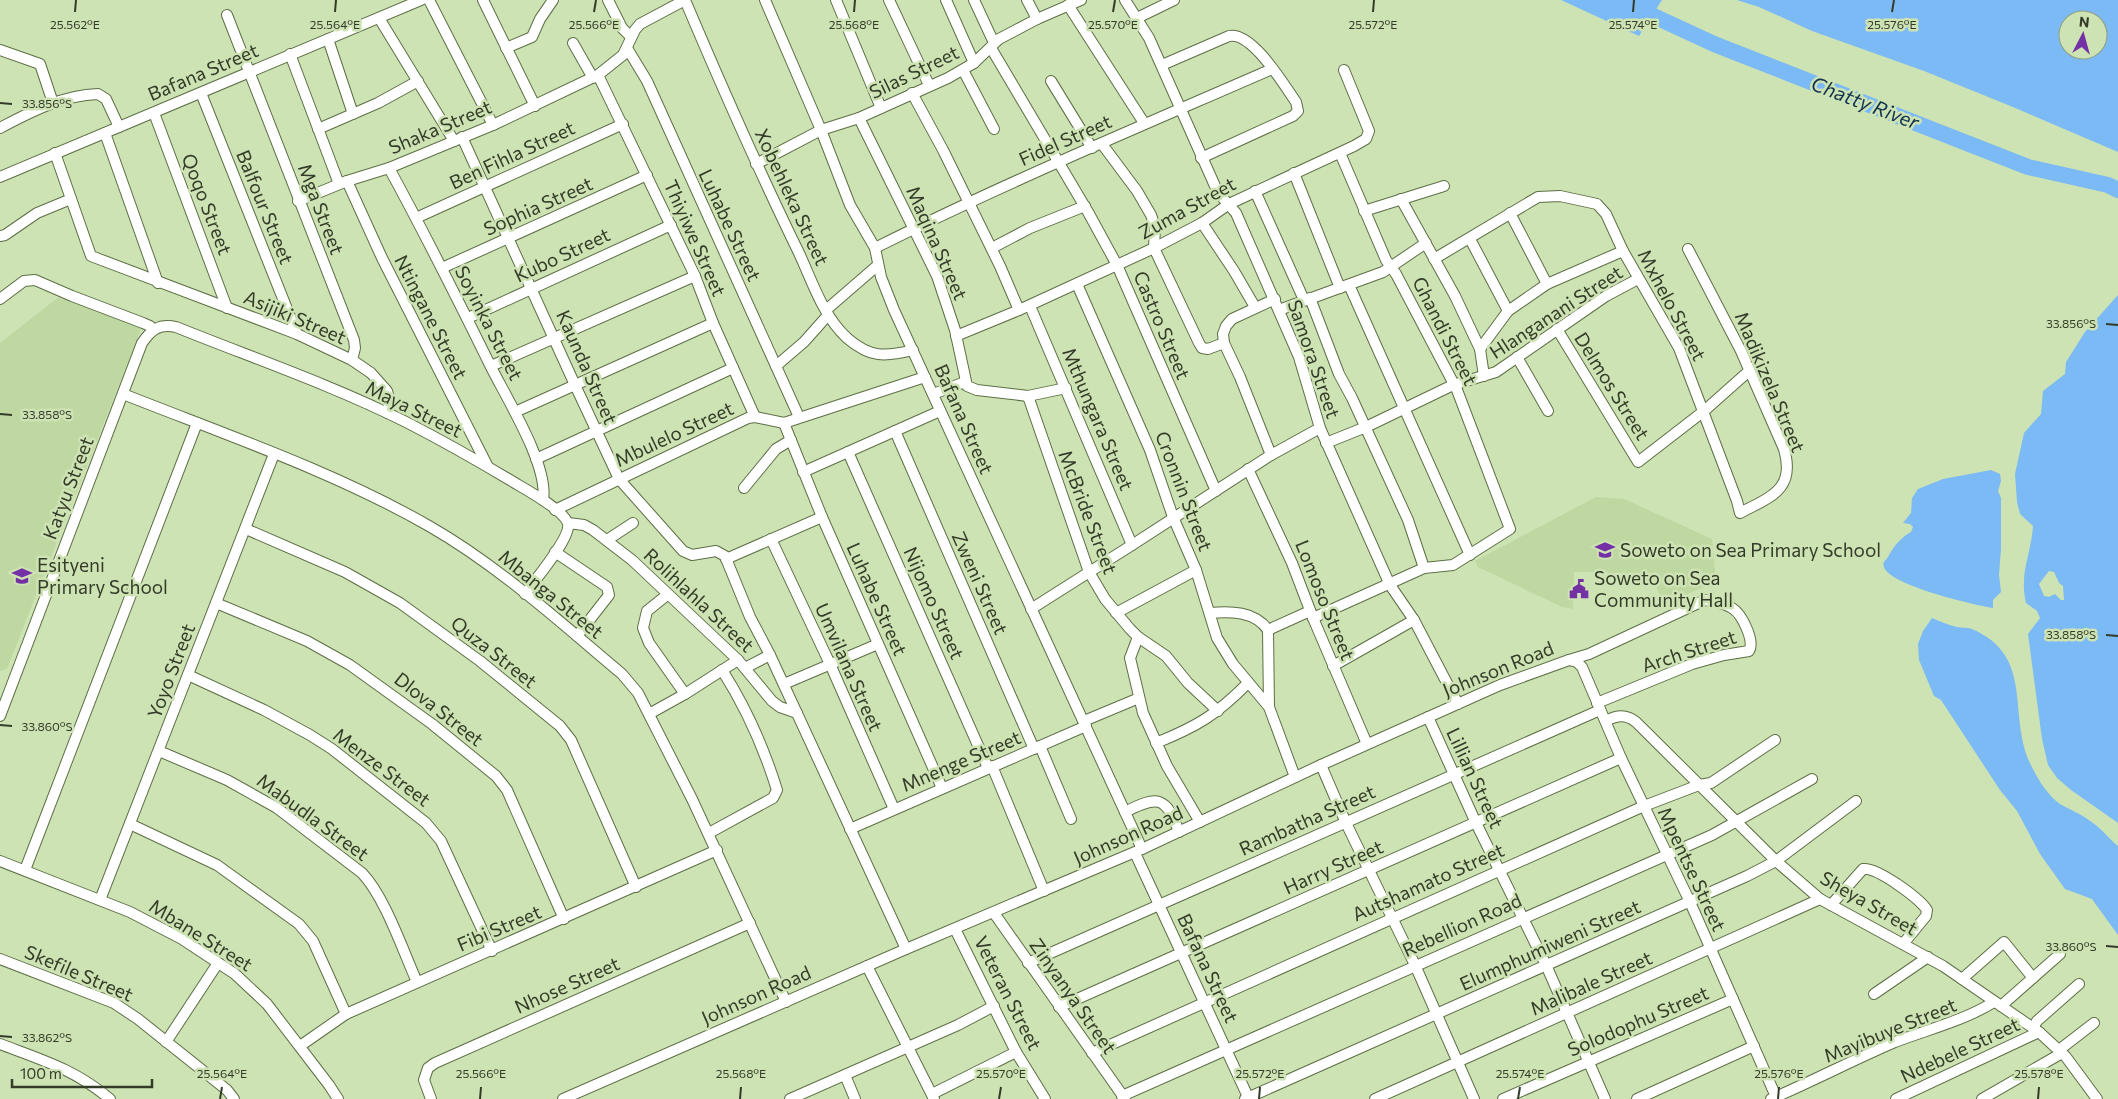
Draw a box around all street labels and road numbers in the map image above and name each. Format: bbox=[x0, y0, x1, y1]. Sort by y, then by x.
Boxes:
street label: Bafana Street bbox=[144, 38, 262, 105]
street label: Silas Street bbox=[865, 40, 962, 103]
street label: Shaka Street bbox=[385, 94, 495, 159]
street label: Fidel Street bbox=[1015, 109, 1115, 170]
street label: Ben Fihla Street bbox=[445, 115, 578, 194]
street label: Xobehleka Street bbox=[751, 125, 834, 269]
street label: Balfour Street bbox=[232, 146, 299, 267]
street label: Qoqo Street bbox=[178, 150, 237, 258]
street label: Mga Street bbox=[294, 160, 349, 258]
street label: Luhabe Street bbox=[694, 165, 767, 285]
street label: Sophia Street bbox=[480, 171, 596, 240]
street label: Zuma Street bbox=[1134, 171, 1239, 244]
street label: Thiyiwe Street bbox=[660, 176, 731, 300]
street label: Maqina Street bbox=[902, 182, 973, 303]
street label: Kubo Street bbox=[510, 222, 614, 287]
street label: Mxhelo Street bbox=[1633, 245, 1712, 365]
street label: Ntingane Street bbox=[390, 251, 473, 383]
street label: Hlanganani Street bbox=[1485, 260, 1627, 363]
street label: Soyinka Street bbox=[451, 262, 528, 384]
street label: Castro Street bbox=[1129, 267, 1196, 383]
street label: Ghandi Street bbox=[1408, 273, 1483, 389]
street label: Asijiki Street bbox=[241, 285, 350, 348]
street label: Samora Street bbox=[1283, 297, 1346, 421]
street label: Kaunda Street bbox=[552, 306, 623, 428]
street label: Madikizela Street bbox=[1730, 308, 1811, 456]
street label: Delmos Street bbox=[1570, 328, 1655, 444]
street label: Mthungara Street bbox=[1058, 344, 1139, 494]
street label: Bafana Street bbox=[930, 360, 999, 477]
street label: Maya Street bbox=[362, 375, 466, 442]
street label: Mbulelo Street bbox=[611, 396, 737, 471]
street label: Cronnin Street bbox=[1151, 428, 1218, 554]
street label: Katyu Street bbox=[37, 433, 98, 542]
street label: McBride Street bbox=[1054, 447, 1123, 577]
street label: Zweni Street bbox=[948, 528, 1013, 638]
street label: Lomoso Street bbox=[1291, 536, 1360, 663]
street label: Luhabe Street bbox=[842, 539, 913, 659]
street label: Rolihlahla Street bbox=[640, 543, 759, 657]
street label: Nijomo Street bbox=[899, 543, 970, 663]
street label: Mbanga Street bbox=[494, 544, 608, 643]
street label: Umvilana Street bbox=[811, 599, 888, 735]
street label: Quza Street bbox=[447, 611, 542, 692]
street label: Yoyo Street bbox=[142, 620, 199, 722]
street label: Arch Street bbox=[1639, 624, 1739, 677]
street label: Johnson Road bbox=[1439, 636, 1557, 701]
street label: Dlova Street bbox=[390, 667, 489, 751]
street label: Menze Street bbox=[329, 723, 436, 811]
street label: Lillian Street bbox=[1442, 724, 1509, 832]
street label: Mnenge Street bbox=[898, 725, 1024, 796]
street label: Mabudla Street bbox=[253, 768, 374, 865]
street label: Rambatha Street bbox=[1235, 779, 1379, 860]
street label: Johnson Road bbox=[1069, 800, 1186, 869]
street label: Mpentse Street bbox=[1654, 803, 1731, 935]
street label: Harry Street bbox=[1279, 834, 1386, 899]
street label: Autshamato Street bbox=[1348, 838, 1507, 925]
street label: Sheya Street bbox=[1816, 865, 1922, 940]
street label: Rebellion Road bbox=[1399, 888, 1525, 961]
street label: Mbane Street bbox=[145, 894, 257, 976]
street label: Elumphumiweni Street bbox=[1456, 894, 1644, 995]
street label: Fibi Street bbox=[453, 899, 545, 956]
street label: Bafana Street bbox=[1173, 910, 1244, 1026]
street label: Veteran Street bbox=[970, 932, 1047, 1054]
street label: Zinyanya Street bbox=[1025, 934, 1122, 1058]
street label: Skefile Street bbox=[22, 939, 137, 1006]
street label: Malibale Street bbox=[1526, 945, 1656, 1020]
street label: Nhose Street bbox=[511, 951, 623, 1018]
street label: Johnson Road bbox=[697, 960, 814, 1029]
street label: Solodophu Street bbox=[1564, 980, 1712, 1061]
street label: Mayibuye Street bbox=[1820, 992, 1960, 1067]
street label: Ndebele Street bbox=[1897, 1012, 2023, 1087]

